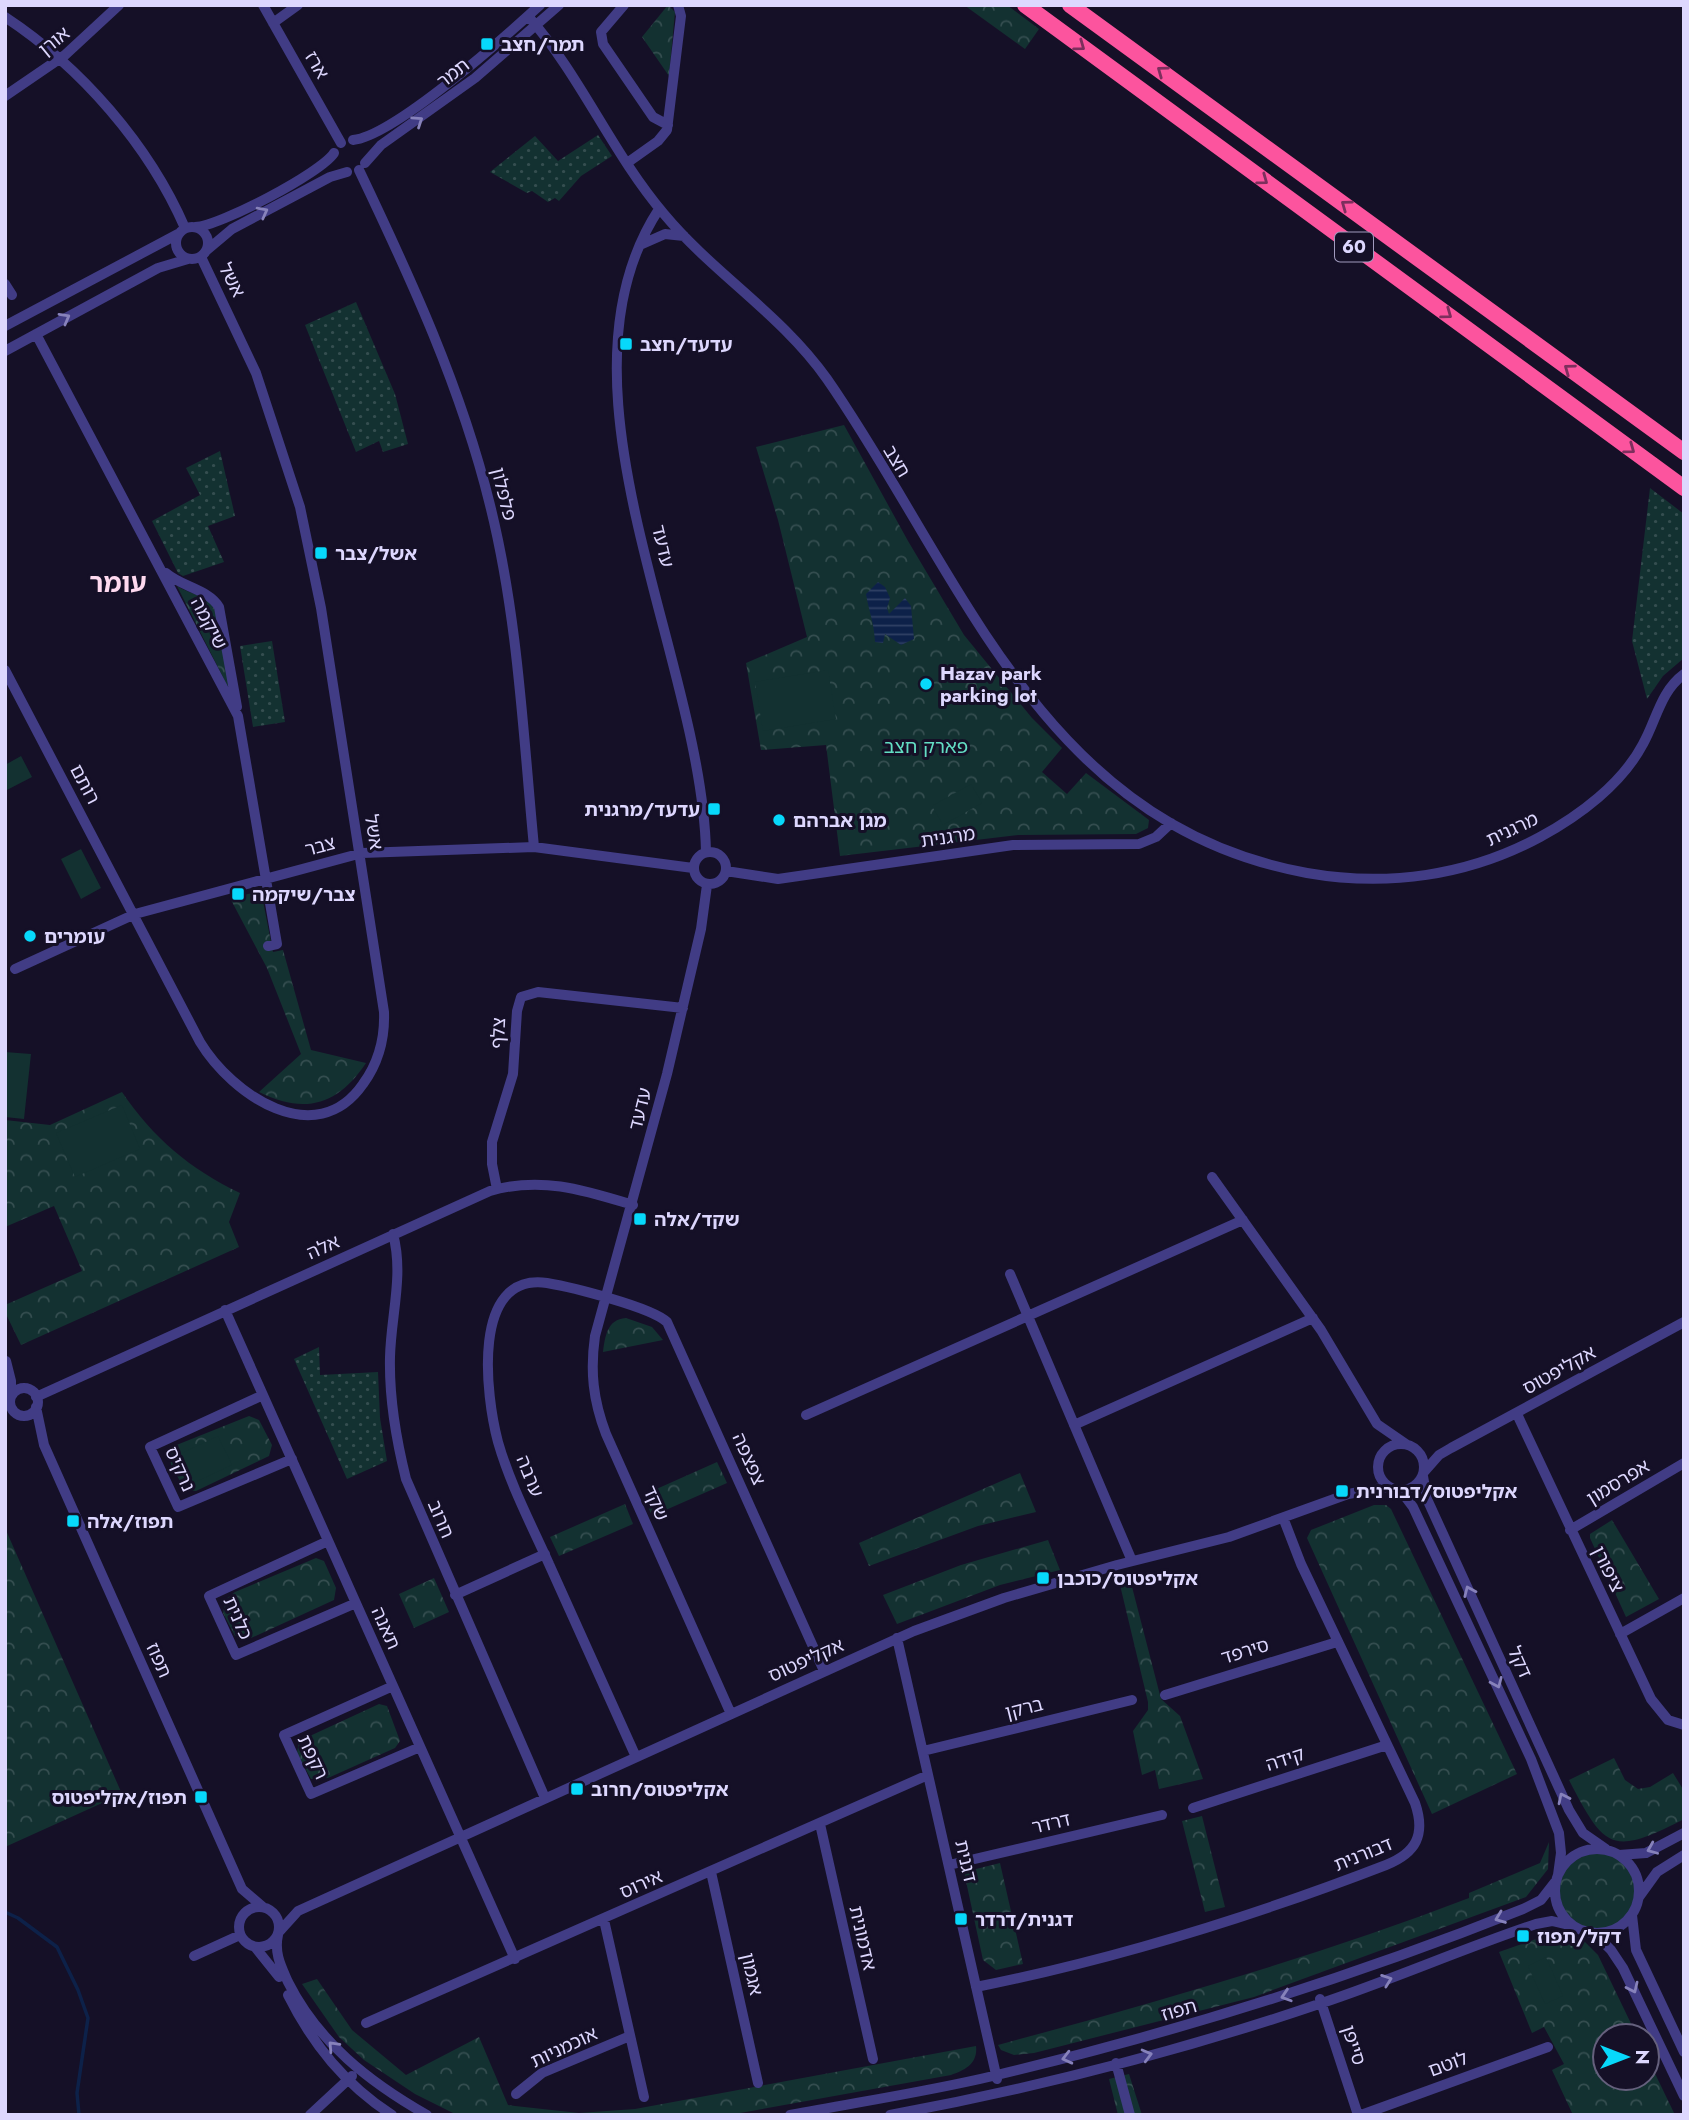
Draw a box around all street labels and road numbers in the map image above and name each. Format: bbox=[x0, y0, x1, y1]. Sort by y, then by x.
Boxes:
street label: אורן bbox=[32, 20, 76, 62]
street label: ארז bbox=[298, 46, 336, 84]
street label: תמר bbox=[431, 52, 475, 94]
road number: 60 bbox=[1335, 232, 1373, 262]
street label: אשל bbox=[212, 258, 252, 302]
street label: חצב bbox=[877, 440, 917, 482]
street label: פלפלון bbox=[484, 465, 524, 523]
street label: עדעד bbox=[645, 522, 681, 570]
street label: שיקמה bbox=[184, 592, 234, 654]
street label: רותם bbox=[63, 759, 107, 809]
street label: מרגנית bbox=[1481, 805, 1543, 853]
street label: אשל bbox=[358, 812, 390, 852]
street label: מרגנית bbox=[919, 820, 977, 854]
street label: צבר bbox=[302, 829, 338, 863]
street label: צלף bbox=[484, 1017, 512, 1049]
street label: עדעד bbox=[622, 1085, 658, 1133]
street label: אלה bbox=[302, 1228, 344, 1266]
street label: אקליפטוס bbox=[1517, 1339, 1601, 1401]
street label: צפצפה bbox=[726, 1428, 772, 1490]
street label: נרקיס bbox=[158, 1442, 202, 1496]
street label: ערבה bbox=[509, 1451, 551, 1501]
street label: אפרסמון bbox=[1581, 1453, 1655, 1511]
street label: שקד bbox=[636, 1481, 676, 1525]
street label: חרוב bbox=[421, 1496, 461, 1542]
street label: ציפורן bbox=[1585, 1541, 1631, 1597]
street label: כלנית bbox=[217, 1592, 259, 1644]
street label: תאנה bbox=[365, 1602, 407, 1654]
street label: אקליפטוס bbox=[764, 1631, 848, 1689]
street label: סירפד bbox=[1218, 1631, 1272, 1671]
street label: תפוז bbox=[139, 1638, 179, 1682]
street label: דקל bbox=[1501, 1642, 1539, 1682]
street label: ברקן bbox=[1002, 1690, 1046, 1726]
street label: רקפת bbox=[291, 1730, 335, 1784]
street label: קידה bbox=[1262, 1740, 1308, 1778]
street label: דרדר bbox=[1029, 1805, 1073, 1841]
street label: דבורנית bbox=[1330, 1830, 1396, 1878]
street label: דגנית bbox=[948, 1837, 984, 1885]
street label: אירוס bbox=[615, 1863, 667, 1905]
street label: אדמונית bbox=[842, 1903, 884, 1973]
street label: אגמון bbox=[734, 1950, 770, 1998]
street label: תפוז bbox=[1158, 1992, 1200, 2028]
street label: אוכמניות bbox=[526, 2020, 602, 2074]
street label: סייפן bbox=[1335, 2021, 1373, 2069]
street label: לוטם bbox=[1424, 2044, 1472, 2084]

